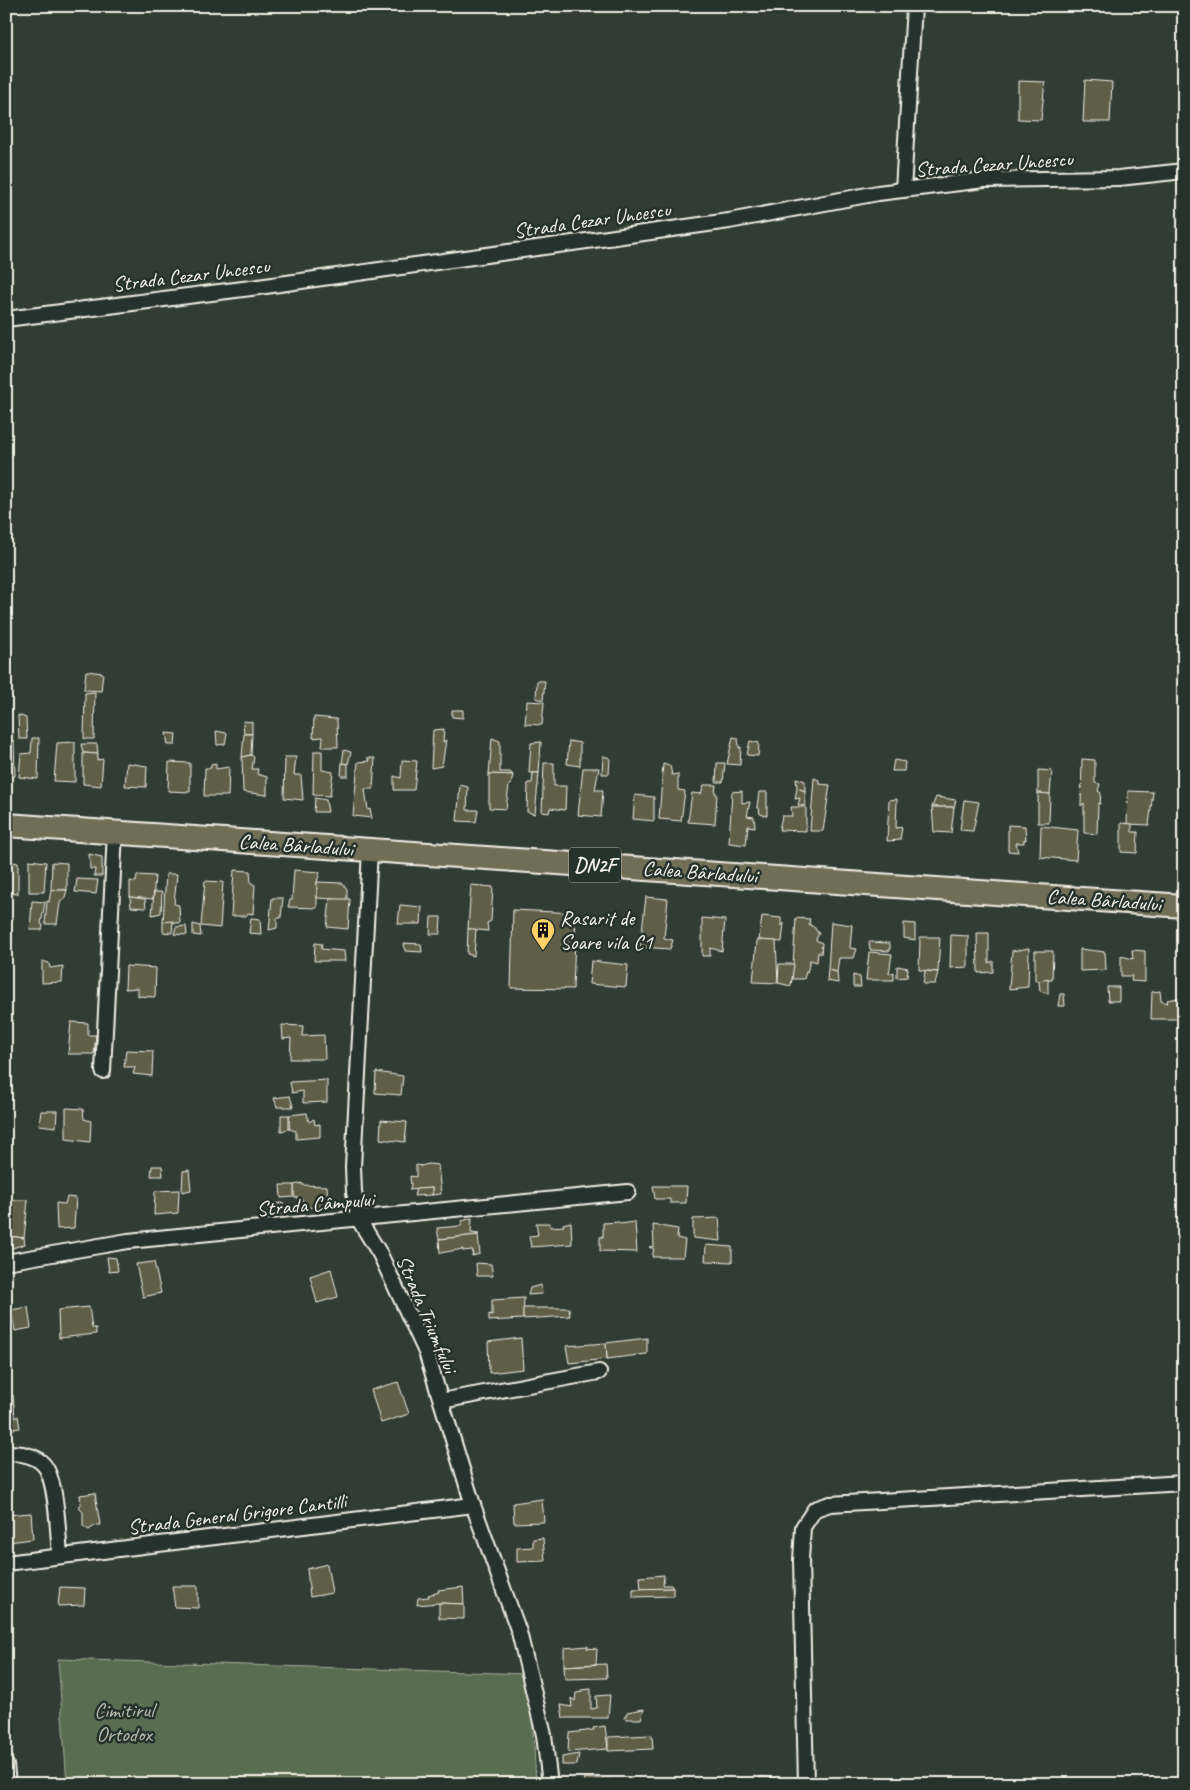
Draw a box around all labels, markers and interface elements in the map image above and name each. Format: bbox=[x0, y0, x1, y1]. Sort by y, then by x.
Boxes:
street label: Strada Cezar Uncescu bbox=[914, 145, 1075, 182]
street label: Strada Cezar Uncescu bbox=[512, 196, 673, 244]
street label: Strada Cezar Uncescu bbox=[111, 252, 272, 298]
street label: Calea Bârladului bbox=[238, 828, 357, 862]
road number: DN2F bbox=[569, 848, 621, 882]
street label: Calea Bârladului bbox=[642, 855, 761, 889]
street label: Calea Bârladului bbox=[1046, 883, 1165, 917]
place label: Rasarit de Soare vila C1 bbox=[560, 905, 654, 955]
building icon: Rasarit de Soare vila C1 bbox=[530, 917, 556, 951]
street label: Strada Câmpului bbox=[255, 1186, 378, 1222]
street label: Strada Triumfului bbox=[391, 1251, 465, 1380]
street label: Strada General Grigore Cantilli bbox=[126, 1487, 351, 1540]
park label: Cimitirul Ortodox bbox=[94, 1697, 157, 1747]

